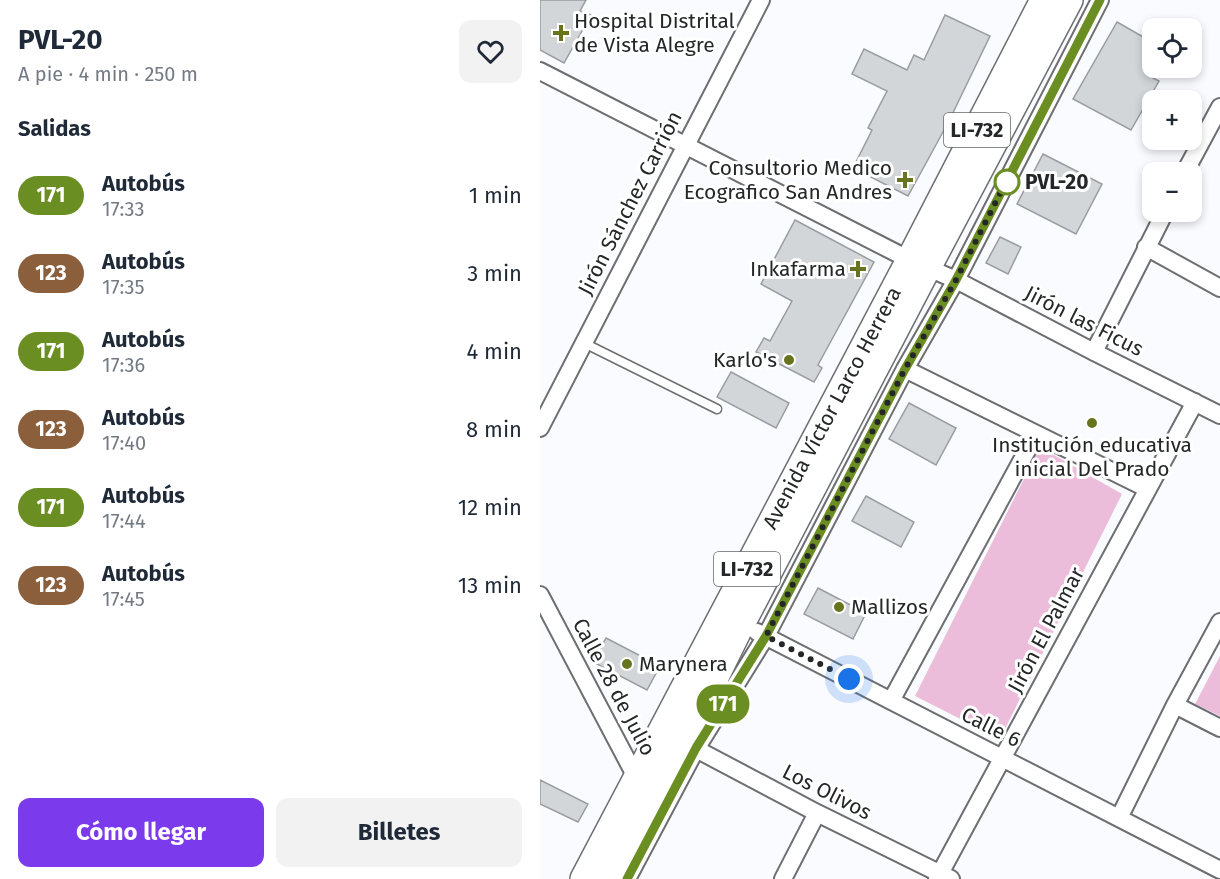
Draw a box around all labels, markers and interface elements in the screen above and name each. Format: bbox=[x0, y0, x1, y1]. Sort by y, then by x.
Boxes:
place label: Hospital Distrital de Vista Alegre bbox=[574, 8, 735, 58]
map controls bbox=[1142, 18, 1202, 222]
button: locate bbox=[1142, 18, 1202, 78]
button: heart bbox=[459, 20, 522, 83]
text: PVL-20 bbox=[18, 23, 103, 56]
marker: Hospital Distrital de Vista Alegre bbox=[552, 24, 570, 42]
text: A pie · 4 min · 250 m bbox=[18, 62, 198, 86]
button: + bbox=[1142, 90, 1202, 150]
street label: Jirón Sánchez Carrión bbox=[572, 107, 688, 299]
road number: LI-732 bbox=[944, 113, 1010, 147]
text: Salidas bbox=[18, 115, 91, 142]
place label: Consultorio Medico Ecografico San Andres bbox=[684, 155, 892, 205]
button: − bbox=[1142, 162, 1202, 222]
marker: PVL-20 bbox=[994, 169, 1020, 195]
place label: PVL-20 bbox=[1025, 169, 1089, 195]
text: Autobús bbox=[102, 170, 185, 197]
marker: Consultorio Medico Ecografico San Andres bbox=[896, 171, 914, 189]
text: 171 bbox=[36, 182, 66, 208]
text: 1 min bbox=[469, 182, 522, 209]
text: 17:33 bbox=[102, 197, 144, 221]
text: Autobús bbox=[102, 248, 185, 275]
place label: Inkafarma bbox=[750, 256, 846, 282]
text: 123 bbox=[35, 260, 67, 286]
text: 3 min bbox=[467, 260, 522, 287]
marker: Inkafarma bbox=[851, 262, 865, 276]
text: 17:35 bbox=[102, 275, 145, 299]
street label: Jirón las Ficus bbox=[1020, 280, 1148, 362]
street label: Avenida Víctor Larco Herrera bbox=[757, 282, 907, 534]
text: Autobús bbox=[102, 326, 185, 353]
text: 171 bbox=[36, 338, 66, 364]
text: 4 min bbox=[467, 338, 522, 365]
place label: Karlo's bbox=[713, 347, 777, 373]
text: 17:36 bbox=[102, 353, 145, 377]
marker: Karlo's bbox=[782, 353, 796, 367]
text: Autobús bbox=[102, 404, 185, 431]
text: 123 bbox=[35, 416, 67, 442]
text: 8 min bbox=[466, 416, 522, 443]
marker: Institución educativa inicial Del Prado bbox=[1085, 416, 1099, 430]
text: 17:40 bbox=[102, 431, 146, 455]
place label: Institución educativa inicial Del Prado bbox=[992, 432, 1192, 482]
text: Autobús bbox=[102, 482, 185, 509]
text: 171 bbox=[36, 494, 66, 520]
text: 12 min bbox=[458, 494, 522, 521]
text: 17:44 bbox=[102, 509, 146, 533]
road number: LI-732 bbox=[714, 552, 780, 586]
text: Autobús bbox=[102, 560, 185, 587]
street label: Jirón El Palmar bbox=[1002, 563, 1090, 697]
text: 123 bbox=[35, 572, 67, 598]
text: 13 min bbox=[458, 572, 522, 599]
text: 17:45 bbox=[102, 587, 145, 611]
place label: Mallizos bbox=[851, 594, 928, 620]
marker: Mallizos bbox=[832, 600, 846, 614]
street label: Calle 28 de Julio bbox=[567, 614, 661, 760]
place label: Marynera bbox=[639, 651, 728, 677]
marker: Marynera bbox=[620, 657, 634, 671]
your location bbox=[834, 664, 864, 694]
line badge: 171 bbox=[688, 684, 758, 724]
text: 171 bbox=[708, 691, 738, 717]
street label: Calle 6 bbox=[957, 701, 1025, 753]
street label: Los Olivos bbox=[778, 759, 876, 826]
button: Cómo llegar bbox=[18, 798, 264, 867]
button: Billetes bbox=[276, 798, 522, 867]

